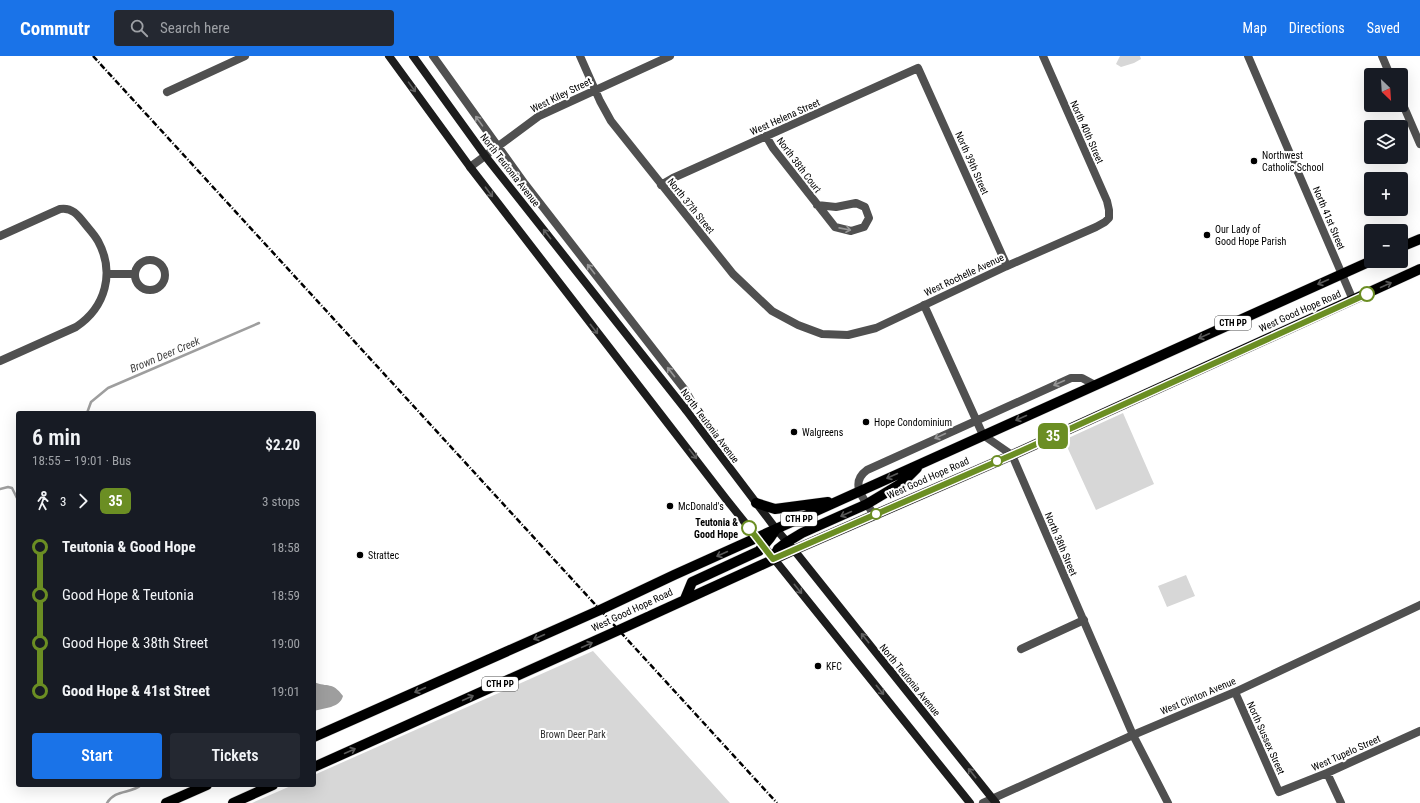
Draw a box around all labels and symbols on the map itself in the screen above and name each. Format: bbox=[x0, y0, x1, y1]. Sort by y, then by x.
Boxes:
north arrow bbox=[1364, 68, 1408, 112]
street label: West Kiley Street bbox=[529, 75, 593, 115]
one-way arrow bbox=[408, 82, 416, 93]
street label: West Helena Street bbox=[748, 97, 822, 137]
street label: North 40th Street bbox=[1068, 99, 1106, 165]
one-way arrow bbox=[475, 116, 483, 127]
street label: North 39th Street bbox=[953, 130, 991, 196]
street label: North Teutonia Avenue bbox=[478, 131, 542, 209]
street label: North 38th Court bbox=[775, 135, 823, 195]
place label: Northwest Catholic School bbox=[1262, 150, 1324, 173]
marker: Northwest Catholic School bbox=[1249, 156, 1259, 166]
street label: North 37th Street bbox=[665, 176, 717, 236]
street label: North 41st Street bbox=[1311, 185, 1347, 251]
one-way arrow bbox=[485, 187, 493, 198]
place label: Our Lady of Good Hope Parish bbox=[1215, 224, 1287, 247]
one-way arrow bbox=[838, 226, 851, 234]
one-way arrow bbox=[542, 228, 551, 239]
marker: Our Lady of Good Hope Parish bbox=[1202, 230, 1212, 240]
street label: West Rochelle Avenue bbox=[922, 252, 1006, 298]
one-way arrow bbox=[587, 264, 595, 275]
one-way arrow bbox=[1317, 279, 1329, 286]
one-way arrow bbox=[1380, 280, 1392, 288]
unlabelled marker bbox=[1359, 286, 1375, 302]
street label: West Good Hope Road bbox=[1257, 288, 1343, 334]
road number: CTH PP bbox=[1215, 316, 1251, 330]
one-way arrow bbox=[590, 323, 599, 334]
one-way arrow bbox=[1198, 333, 1210, 340]
water label: Brown Deer Creek bbox=[128, 334, 202, 376]
one-way arrow bbox=[667, 367, 675, 378]
one-way arrow bbox=[1053, 380, 1065, 387]
street label: North Teutonia Avenue bbox=[679, 387, 742, 465]
one-way arrow bbox=[1016, 415, 1028, 422]
marker: Hope Condominium bbox=[861, 417, 871, 427]
place label: Hope Condominium bbox=[874, 417, 952, 428]
line badge: 35 bbox=[1035, 423, 1071, 449]
marker: Walgreens bbox=[789, 427, 799, 437]
place label: Walgreens bbox=[802, 427, 844, 438]
one-way arrow bbox=[935, 433, 947, 440]
one-way arrow bbox=[688, 449, 697, 460]
street label: West Good Hope Road bbox=[885, 455, 971, 501]
unlabelled marker bbox=[991, 455, 1003, 467]
one-way arrow bbox=[886, 473, 898, 481]
marker: McDonald's bbox=[665, 501, 675, 511]
place label: McDonald's bbox=[678, 501, 724, 512]
unlabelled marker bbox=[870, 508, 882, 520]
one-way arrow bbox=[840, 510, 852, 518]
street label: North 38th Street bbox=[1043, 511, 1079, 577]
road number: CTH PP bbox=[781, 512, 817, 526]
place label: Teutonia & Good Hope bbox=[694, 517, 738, 540]
marker: Teutonia & Good Hope bbox=[741, 520, 757, 536]
marker: Strattec bbox=[355, 550, 365, 560]
place label: Strattec bbox=[368, 550, 399, 561]
one-way arrow bbox=[716, 550, 728, 558]
one-way arrow bbox=[793, 584, 802, 595]
street label: West Good Hope Road bbox=[590, 586, 674, 634]
one-way arrow bbox=[860, 633, 869, 644]
one-way arrow bbox=[533, 634, 545, 641]
one-way arrow bbox=[581, 640, 593, 648]
street label: North Teutonia Avenue bbox=[878, 642, 943, 718]
marker: KFC bbox=[813, 661, 823, 671]
place label: KFC bbox=[826, 661, 842, 672]
street label: West Clinton Avenue bbox=[1159, 675, 1238, 717]
road number: CTH PP bbox=[482, 677, 518, 691]
one-way arrow bbox=[875, 685, 884, 696]
one-way arrow bbox=[415, 687, 427, 694]
one-way arrow bbox=[462, 693, 474, 701]
street label: North Sussex Street bbox=[1245, 700, 1287, 776]
park label: Brown Deer Park bbox=[540, 729, 606, 740]
street label: West Tupelo Street bbox=[1310, 733, 1382, 773]
one-way arrow bbox=[343, 747, 355, 754]
one-way arrow bbox=[968, 767, 976, 778]

